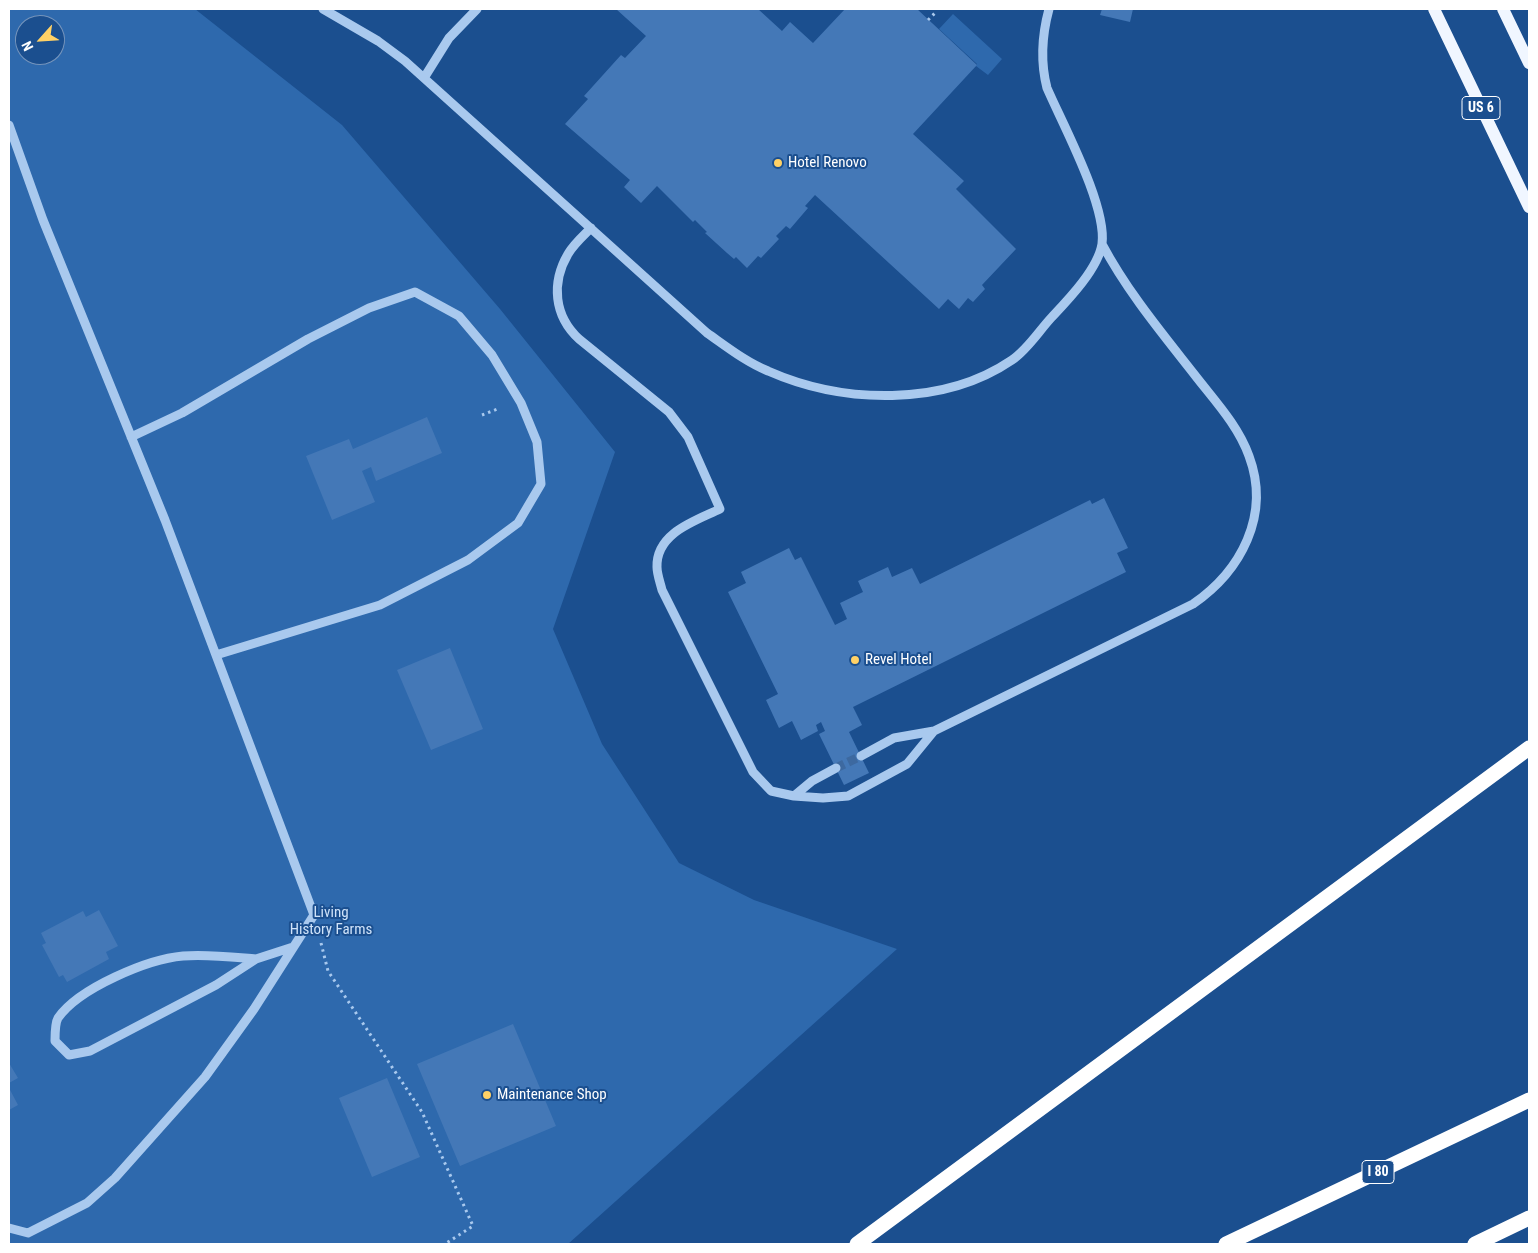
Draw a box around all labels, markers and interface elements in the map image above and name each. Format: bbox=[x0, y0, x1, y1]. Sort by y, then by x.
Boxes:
north arrow bbox=[15, 15, 65, 65]
text: N bbox=[18, 39, 36, 54]
road number: US 6 bbox=[1462, 96, 1500, 120]
place label: Hotel Renovo bbox=[788, 154, 867, 172]
marker: Hotel Renovo bbox=[772, 157, 784, 169]
place label: Revel Hotel bbox=[865, 651, 932, 669]
marker: Revel Hotel bbox=[849, 654, 861, 666]
park label: Living History Farms bbox=[290, 904, 372, 939]
place label: Maintenance Shop bbox=[497, 1086, 607, 1104]
marker: Maintenance Shop bbox=[481, 1089, 493, 1101]
road number: I 80 bbox=[1362, 1160, 1394, 1184]

